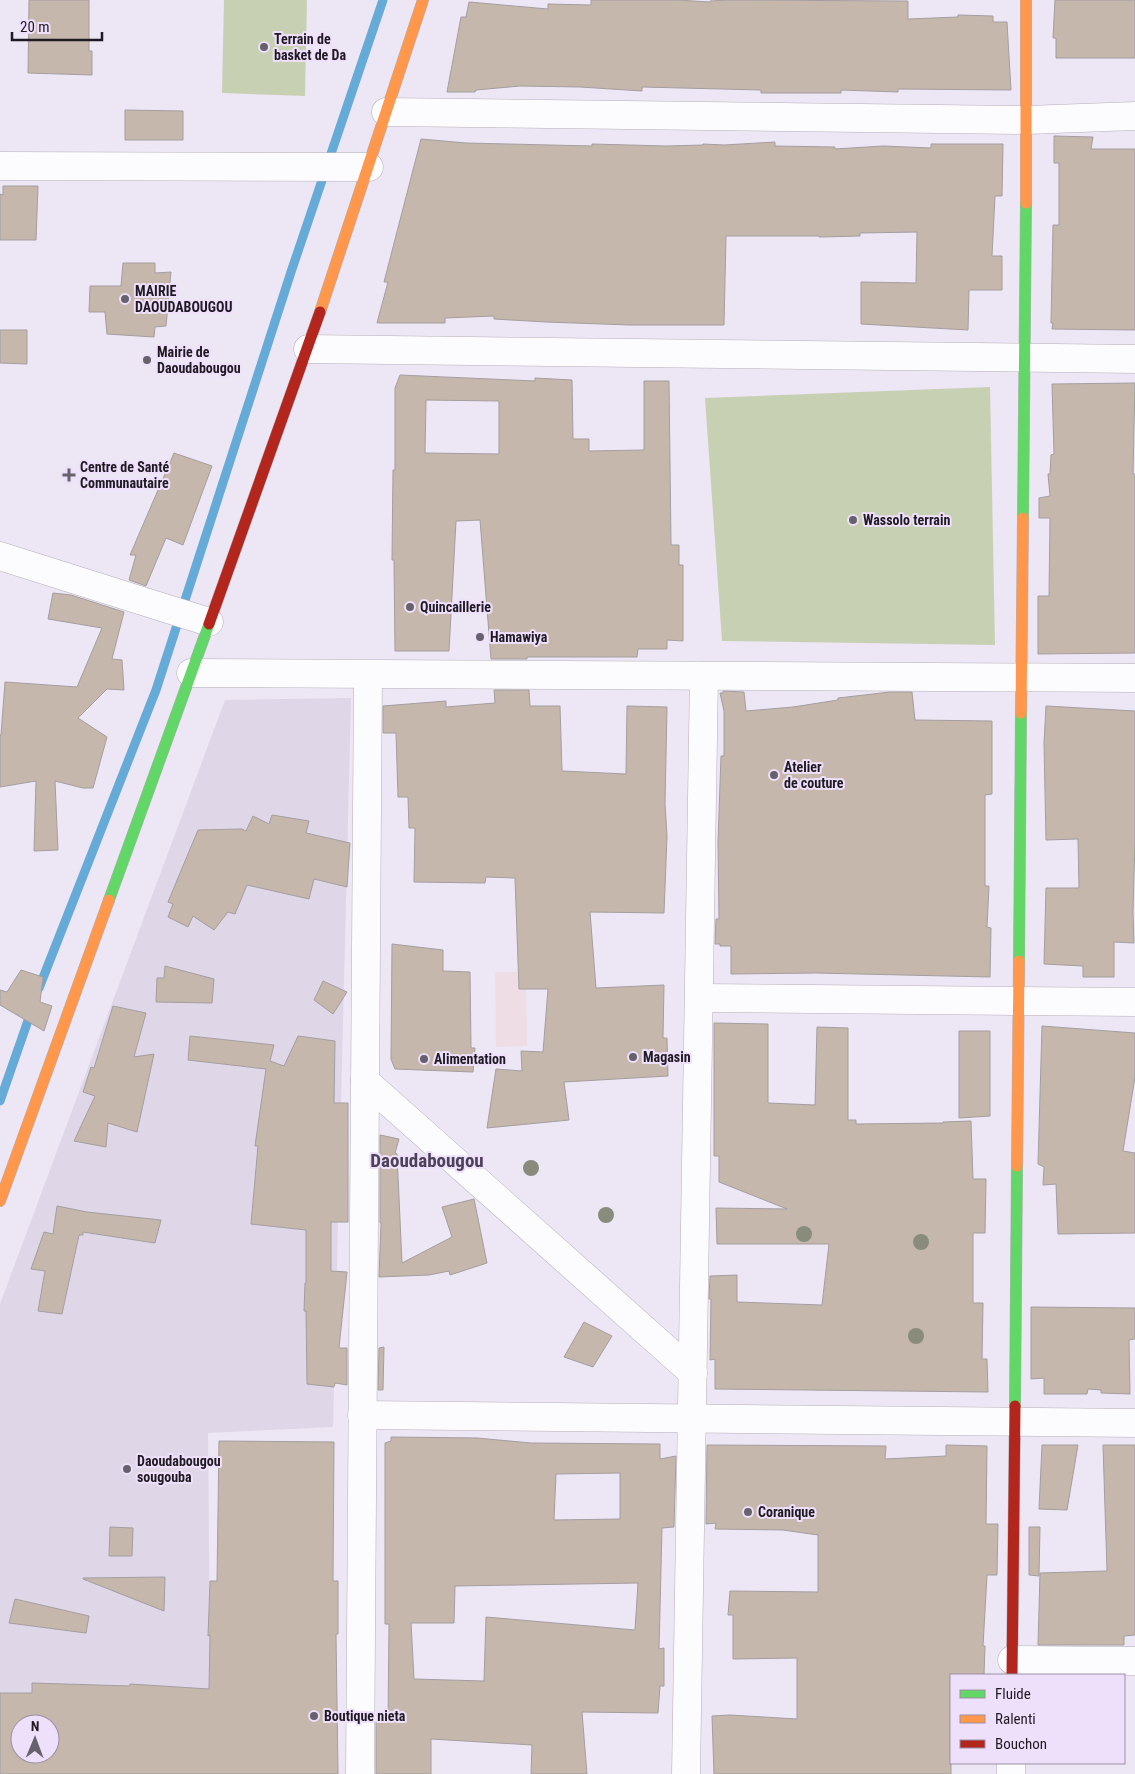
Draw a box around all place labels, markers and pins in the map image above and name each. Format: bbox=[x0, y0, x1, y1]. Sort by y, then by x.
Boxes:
place label: Terrain de basket de Da bbox=[274, 31, 346, 63]
marker: Terrain de basket de Da bbox=[258, 41, 270, 53]
place label: MAIRIE DAOUDABOUGOU bbox=[135, 283, 232, 315]
marker: MAIRIE DAOUDABOUGOU bbox=[119, 293, 131, 305]
place label: Mairie de Daoudabougou bbox=[157, 344, 241, 376]
marker: Mairie de Daoudabougou bbox=[141, 354, 153, 366]
place label: Centre de Santé Communautaire bbox=[80, 459, 169, 491]
marker: Centre de Santé Communautaire bbox=[62, 468, 76, 482]
place label: Wassolo terrain bbox=[863, 512, 950, 528]
marker: Wassolo terrain bbox=[847, 514, 859, 526]
place label: Quincaillerie bbox=[420, 599, 491, 615]
marker: Quincaillerie bbox=[404, 601, 416, 613]
place label: Hamawiya bbox=[490, 629, 548, 645]
marker: Hamawiya bbox=[474, 631, 486, 643]
place label: Atelier de couture bbox=[784, 759, 844, 791]
marker: Atelier de couture bbox=[768, 769, 780, 781]
place label: Magasin bbox=[643, 1049, 691, 1065]
place label: Alimentation bbox=[434, 1051, 506, 1067]
marker: Magasin bbox=[627, 1051, 639, 1063]
marker: Alimentation bbox=[418, 1053, 430, 1065]
place label: Daoudabougou sougouba bbox=[137, 1453, 221, 1485]
marker: Daoudabougou sougouba bbox=[121, 1463, 133, 1475]
place label: Coranique bbox=[758, 1504, 815, 1520]
marker: Coranique bbox=[742, 1506, 754, 1518]
place label: Boutique nieta bbox=[324, 1708, 406, 1724]
marker: Boutique nieta bbox=[308, 1710, 320, 1722]

